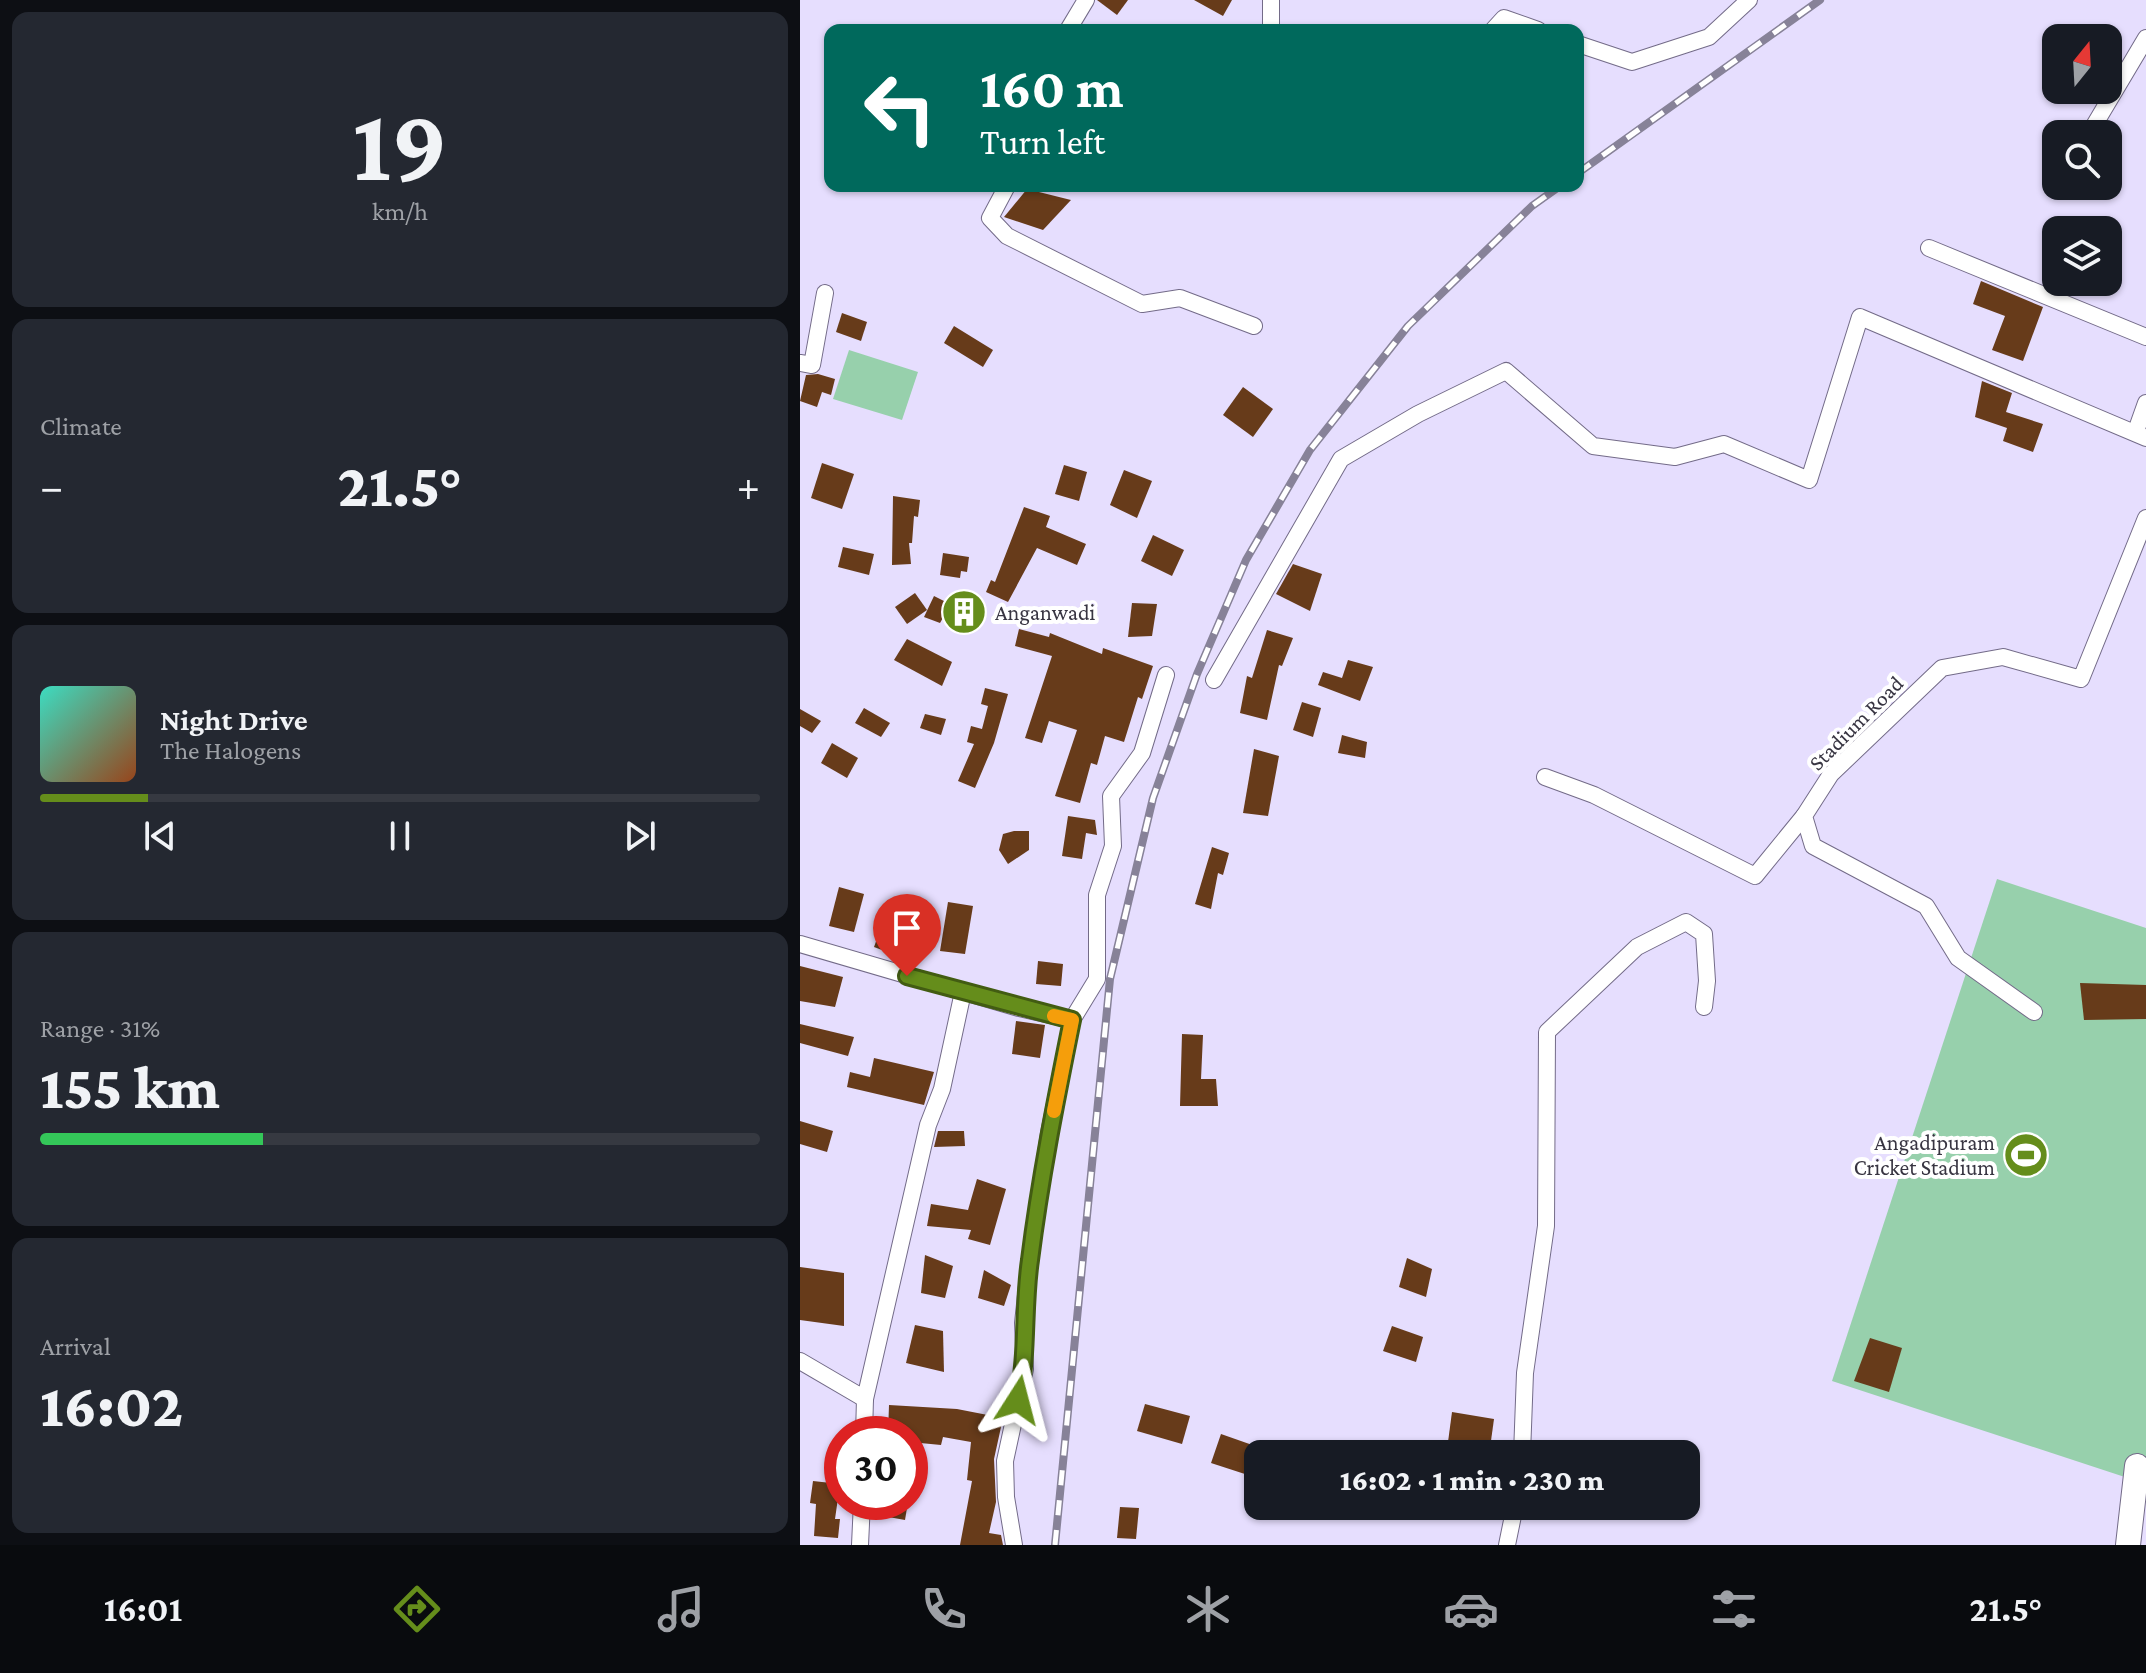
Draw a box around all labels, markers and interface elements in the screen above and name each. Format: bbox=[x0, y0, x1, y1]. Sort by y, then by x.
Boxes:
north arrow bbox=[2042, 24, 2122, 104]
map controls bbox=[2042, 24, 2122, 296]
icon: left bbox=[848, 56, 952, 160]
text: 160 m bbox=[980, 57, 1124, 119]
text: 19 bbox=[352, 87, 448, 202]
button: search bbox=[2042, 120, 2122, 200]
text: Turn left bbox=[980, 122, 1105, 162]
text: km/h bbox=[372, 197, 428, 226]
button: layers bbox=[2042, 216, 2122, 296]
text: Climate bbox=[40, 412, 122, 441]
text: 21.5° bbox=[337, 452, 463, 519]
text: − bbox=[40, 462, 63, 510]
text: + bbox=[737, 462, 760, 510]
building icon: Anganwadi bbox=[940, 588, 988, 636]
place label: Anganwadi bbox=[995, 600, 1096, 625]
street label: Stadium Road bbox=[1804, 670, 1909, 775]
text: Night Drive bbox=[160, 703, 308, 736]
text: The Halogens bbox=[160, 736, 301, 765]
icon: previous bbox=[138, 814, 182, 858]
icon: pause bbox=[378, 814, 422, 858]
icon: next bbox=[618, 814, 662, 858]
pin bbox=[873, 894, 941, 976]
icon: arrive bbox=[885, 906, 929, 950]
text: Range · 31% bbox=[40, 1014, 160, 1043]
text: 155 km bbox=[40, 1054, 220, 1121]
place label: Angadipuram Cricket Stadium bbox=[1854, 1130, 1995, 1180]
sports icon: Angadipuram Cricket Stadium bbox=[2002, 1131, 2050, 1179]
text: Arrival bbox=[40, 1332, 111, 1361]
position arrow bbox=[976, 1358, 1060, 1442]
text: 16:02 bbox=[40, 1372, 183, 1439]
speed limit sign: 30 bbox=[824, 1416, 928, 1520]
text: 16:02 · 1 min · 230 m bbox=[1340, 1463, 1604, 1496]
icon: directions bbox=[389, 1581, 445, 1637]
icon: music bbox=[653, 1581, 709, 1637]
icon: phone bbox=[916, 1581, 972, 1637]
icon: climate bbox=[1180, 1581, 1236, 1637]
icon: car bbox=[1443, 1581, 1499, 1637]
icon: filters bbox=[1706, 1581, 1762, 1637]
text: 16:01 bbox=[104, 1589, 182, 1629]
text: 21.5° bbox=[1970, 1589, 2042, 1629]

